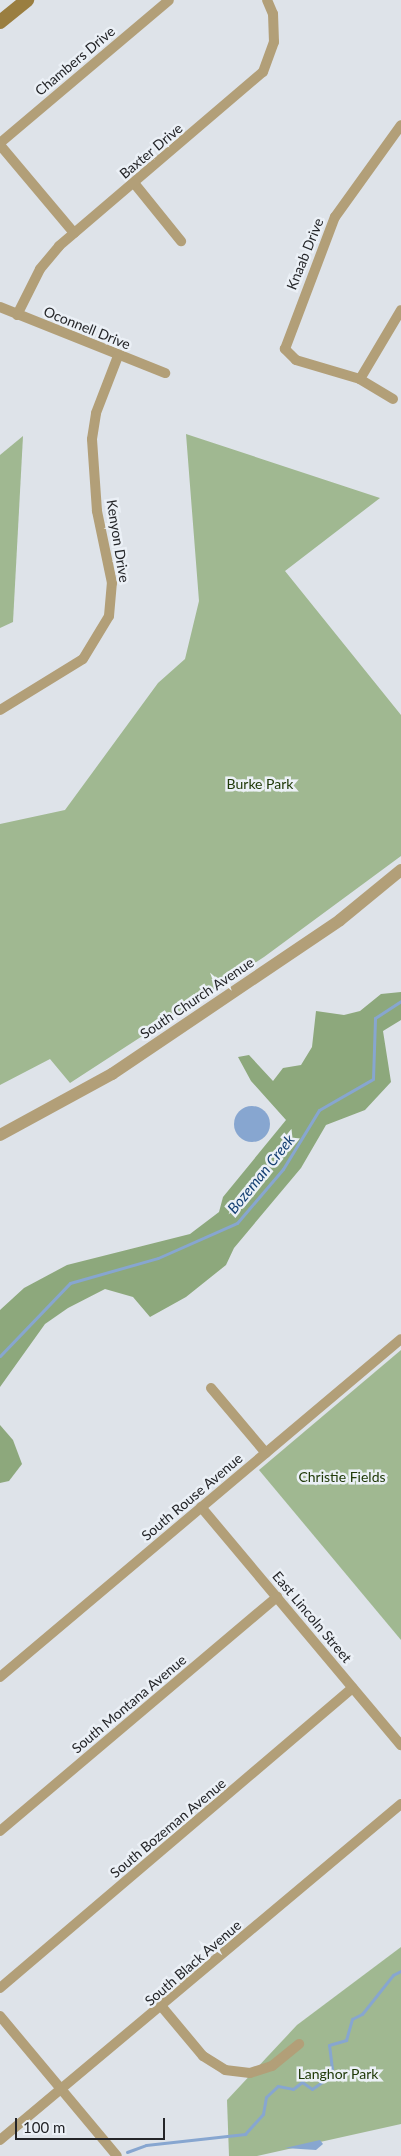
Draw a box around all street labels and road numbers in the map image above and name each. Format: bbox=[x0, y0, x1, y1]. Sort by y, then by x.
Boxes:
street label: Chambers Drive bbox=[32, 23, 118, 99]
street label: Baxter Drive bbox=[116, 120, 186, 182]
street label: Knaab Drive bbox=[283, 216, 327, 292]
street label: Oconnell Drive bbox=[41, 303, 133, 353]
street label: Kenyon Drive bbox=[103, 498, 133, 584]
street label: South Church Avenue bbox=[137, 954, 257, 1042]
street label: South Rouse Avenue bbox=[138, 1450, 246, 1544]
street label: East Lincoln Street bbox=[269, 1568, 355, 1666]
street label: South Montana Avenue bbox=[68, 1651, 190, 1757]
street label: South Bozeman Avenue bbox=[107, 1775, 229, 1881]
street label: South Black Avenue bbox=[141, 1916, 245, 2010]

